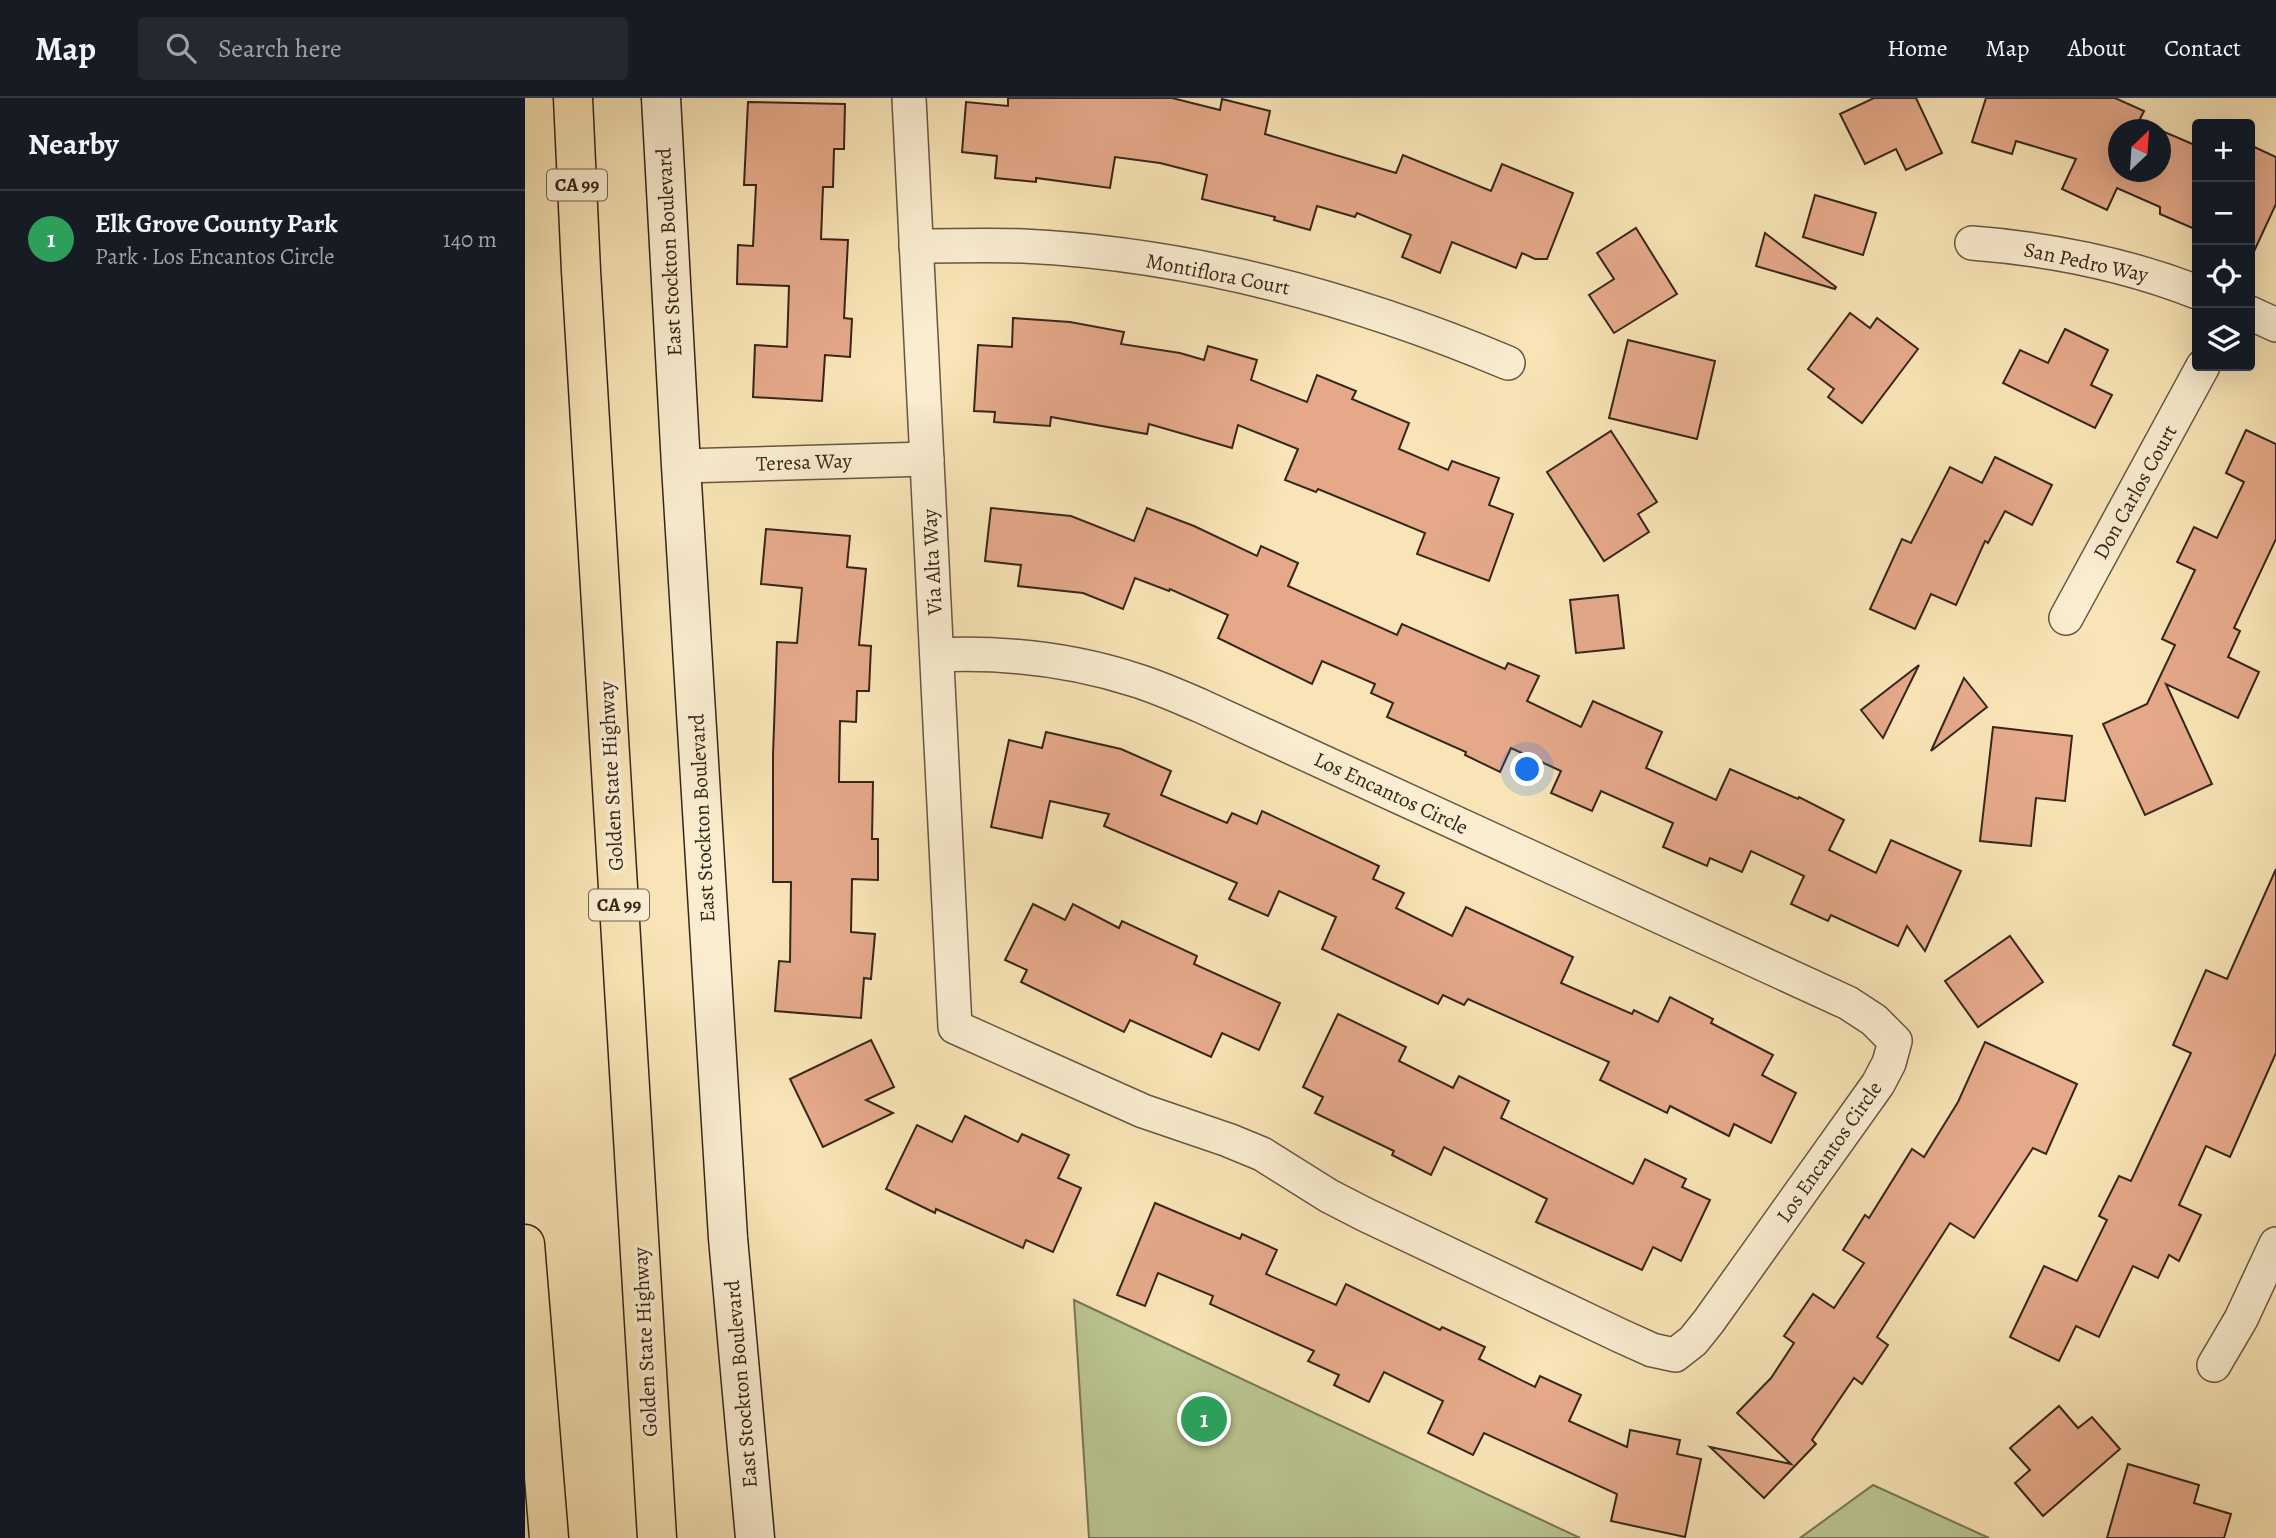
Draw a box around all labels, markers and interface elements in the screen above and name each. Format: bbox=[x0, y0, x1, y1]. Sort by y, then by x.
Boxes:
search box bbox=[138, 17, 628, 80]
text: Map bbox=[35, 26, 96, 71]
icon: search bbox=[162, 29, 200, 67]
text: Search here bbox=[218, 31, 342, 66]
text: Home bbox=[1887, 32, 1948, 64]
text: Map bbox=[1986, 32, 2030, 64]
text: About bbox=[2068, 32, 2126, 64]
text: Contact bbox=[2164, 32, 2241, 64]
north arrow bbox=[2108, 119, 2171, 182]
map controls bbox=[2192, 119, 2255, 371]
button: + bbox=[2192, 119, 2255, 182]
text: Nearby bbox=[28, 124, 119, 164]
street label: East Stockton Boulevard bbox=[650, 146, 688, 357]
road number: CA 99 bbox=[547, 170, 607, 200]
button: − bbox=[2192, 182, 2255, 245]
text: Elk Grove County Park bbox=[95, 206, 338, 241]
text: 1 bbox=[47, 224, 55, 255]
text: 140 m bbox=[443, 224, 497, 255]
street label: San Pedro Way bbox=[2021, 235, 2151, 289]
text: Park · Los Encantos Circle bbox=[95, 241, 335, 272]
button: locate bbox=[2192, 245, 2255, 308]
street label: Montiflora Court bbox=[1144, 246, 1292, 302]
button: layers bbox=[2192, 308, 2255, 371]
street label: Don Carlos Court bbox=[2087, 420, 2184, 564]
street label: Teresa Way bbox=[756, 446, 853, 478]
street label: Via Alta Way bbox=[915, 508, 949, 617]
street label: Golden State Highway bbox=[592, 680, 630, 872]
street label: East Stockton Boulevard bbox=[683, 712, 721, 923]
street label: Los Encantos Circle bbox=[1309, 745, 1473, 841]
your location bbox=[1510, 752, 1544, 786]
road number: CA 99 bbox=[589, 890, 649, 920]
street label: Los Encantos Circle bbox=[1770, 1076, 1888, 1228]
street label: Golden State Highway bbox=[626, 1246, 664, 1438]
street label: East Stockton Boulevard bbox=[718, 1278, 764, 1489]
pin: 1 bbox=[1181, 1393, 1227, 1445]

